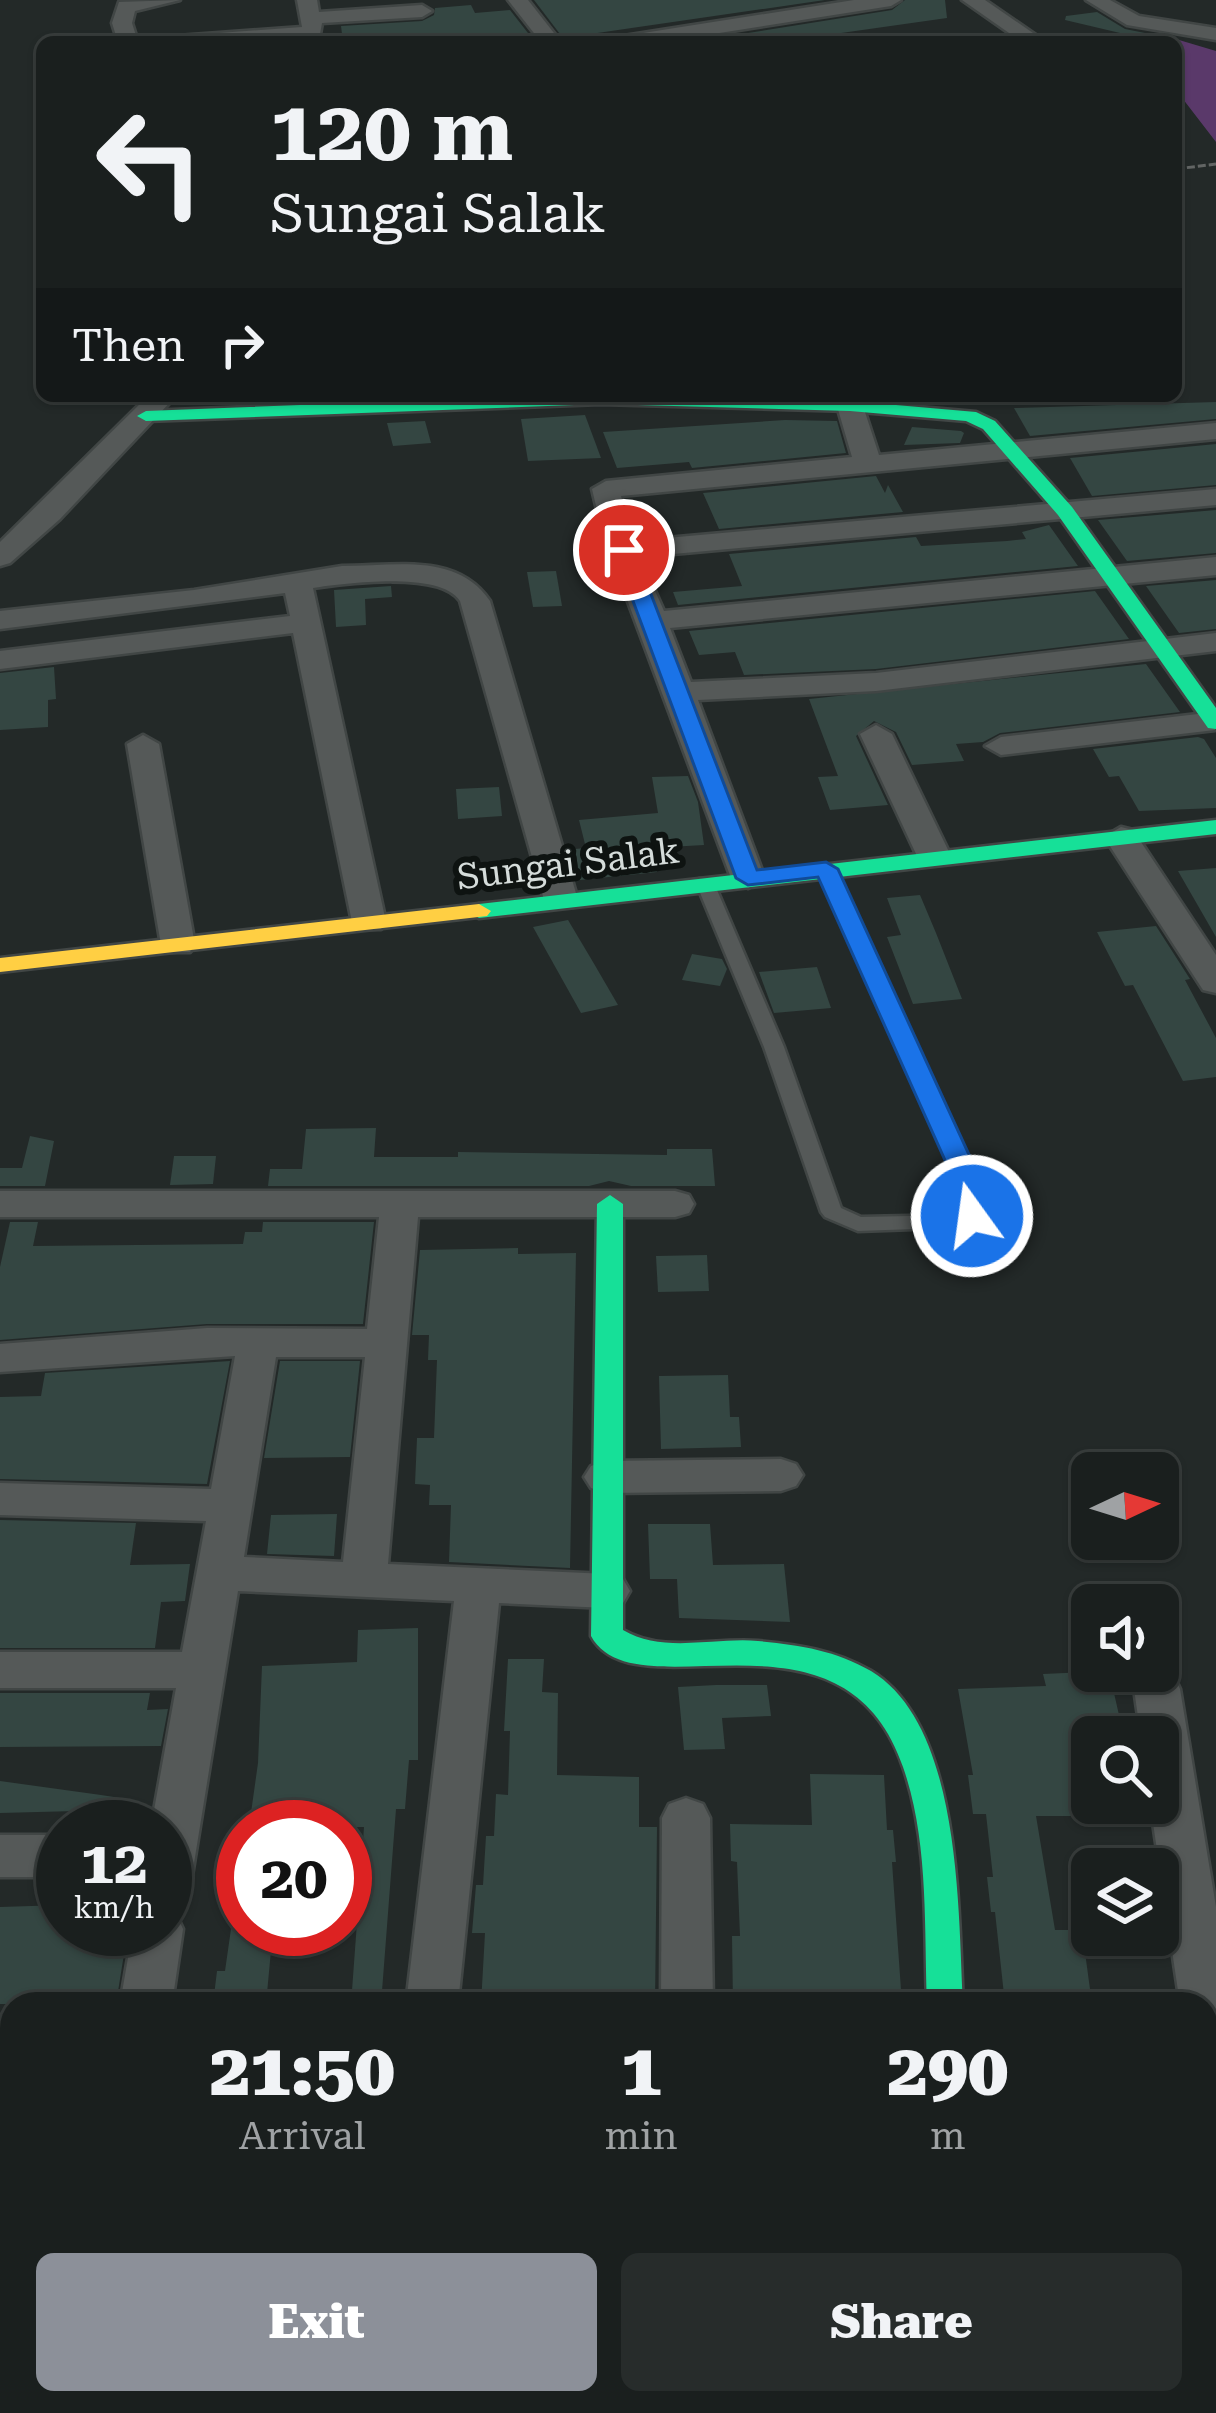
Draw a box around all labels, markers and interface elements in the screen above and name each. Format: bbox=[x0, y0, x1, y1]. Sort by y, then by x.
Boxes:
text: 120 m bbox=[270, 82, 513, 180]
icon: left bbox=[72, 84, 228, 240]
text: Sungai Salak bbox=[270, 182, 606, 245]
icon: right bbox=[209, 312, 275, 378]
text: Then bbox=[72, 319, 185, 372]
pin bbox=[573, 499, 675, 601]
icon: arrive bbox=[591, 517, 657, 583]
street label: Sungai Salak bbox=[455, 830, 682, 898]
position arrow bbox=[909, 1153, 1035, 1279]
north arrow bbox=[1071, 1452, 1179, 1560]
map controls bbox=[1071, 1452, 1179, 1956]
button: sound bbox=[1071, 1584, 1179, 1692]
button: search bbox=[1071, 1716, 1179, 1824]
speed limit sign: 20 bbox=[216, 1800, 372, 1956]
text: 12 bbox=[80, 1827, 148, 1898]
button: layers bbox=[1071, 1848, 1179, 1956]
text: km/h bbox=[74, 1890, 154, 1925]
text: 21:50 bbox=[210, 2028, 395, 2113]
text: 1 bbox=[621, 2028, 661, 2113]
text: 290 bbox=[887, 2028, 1008, 2113]
text: Arrival bbox=[239, 2113, 366, 2159]
text: min bbox=[605, 2113, 678, 2159]
text: m bbox=[930, 2113, 966, 2159]
button: Exit bbox=[36, 2253, 597, 2391]
button: Share bbox=[621, 2253, 1182, 2391]

